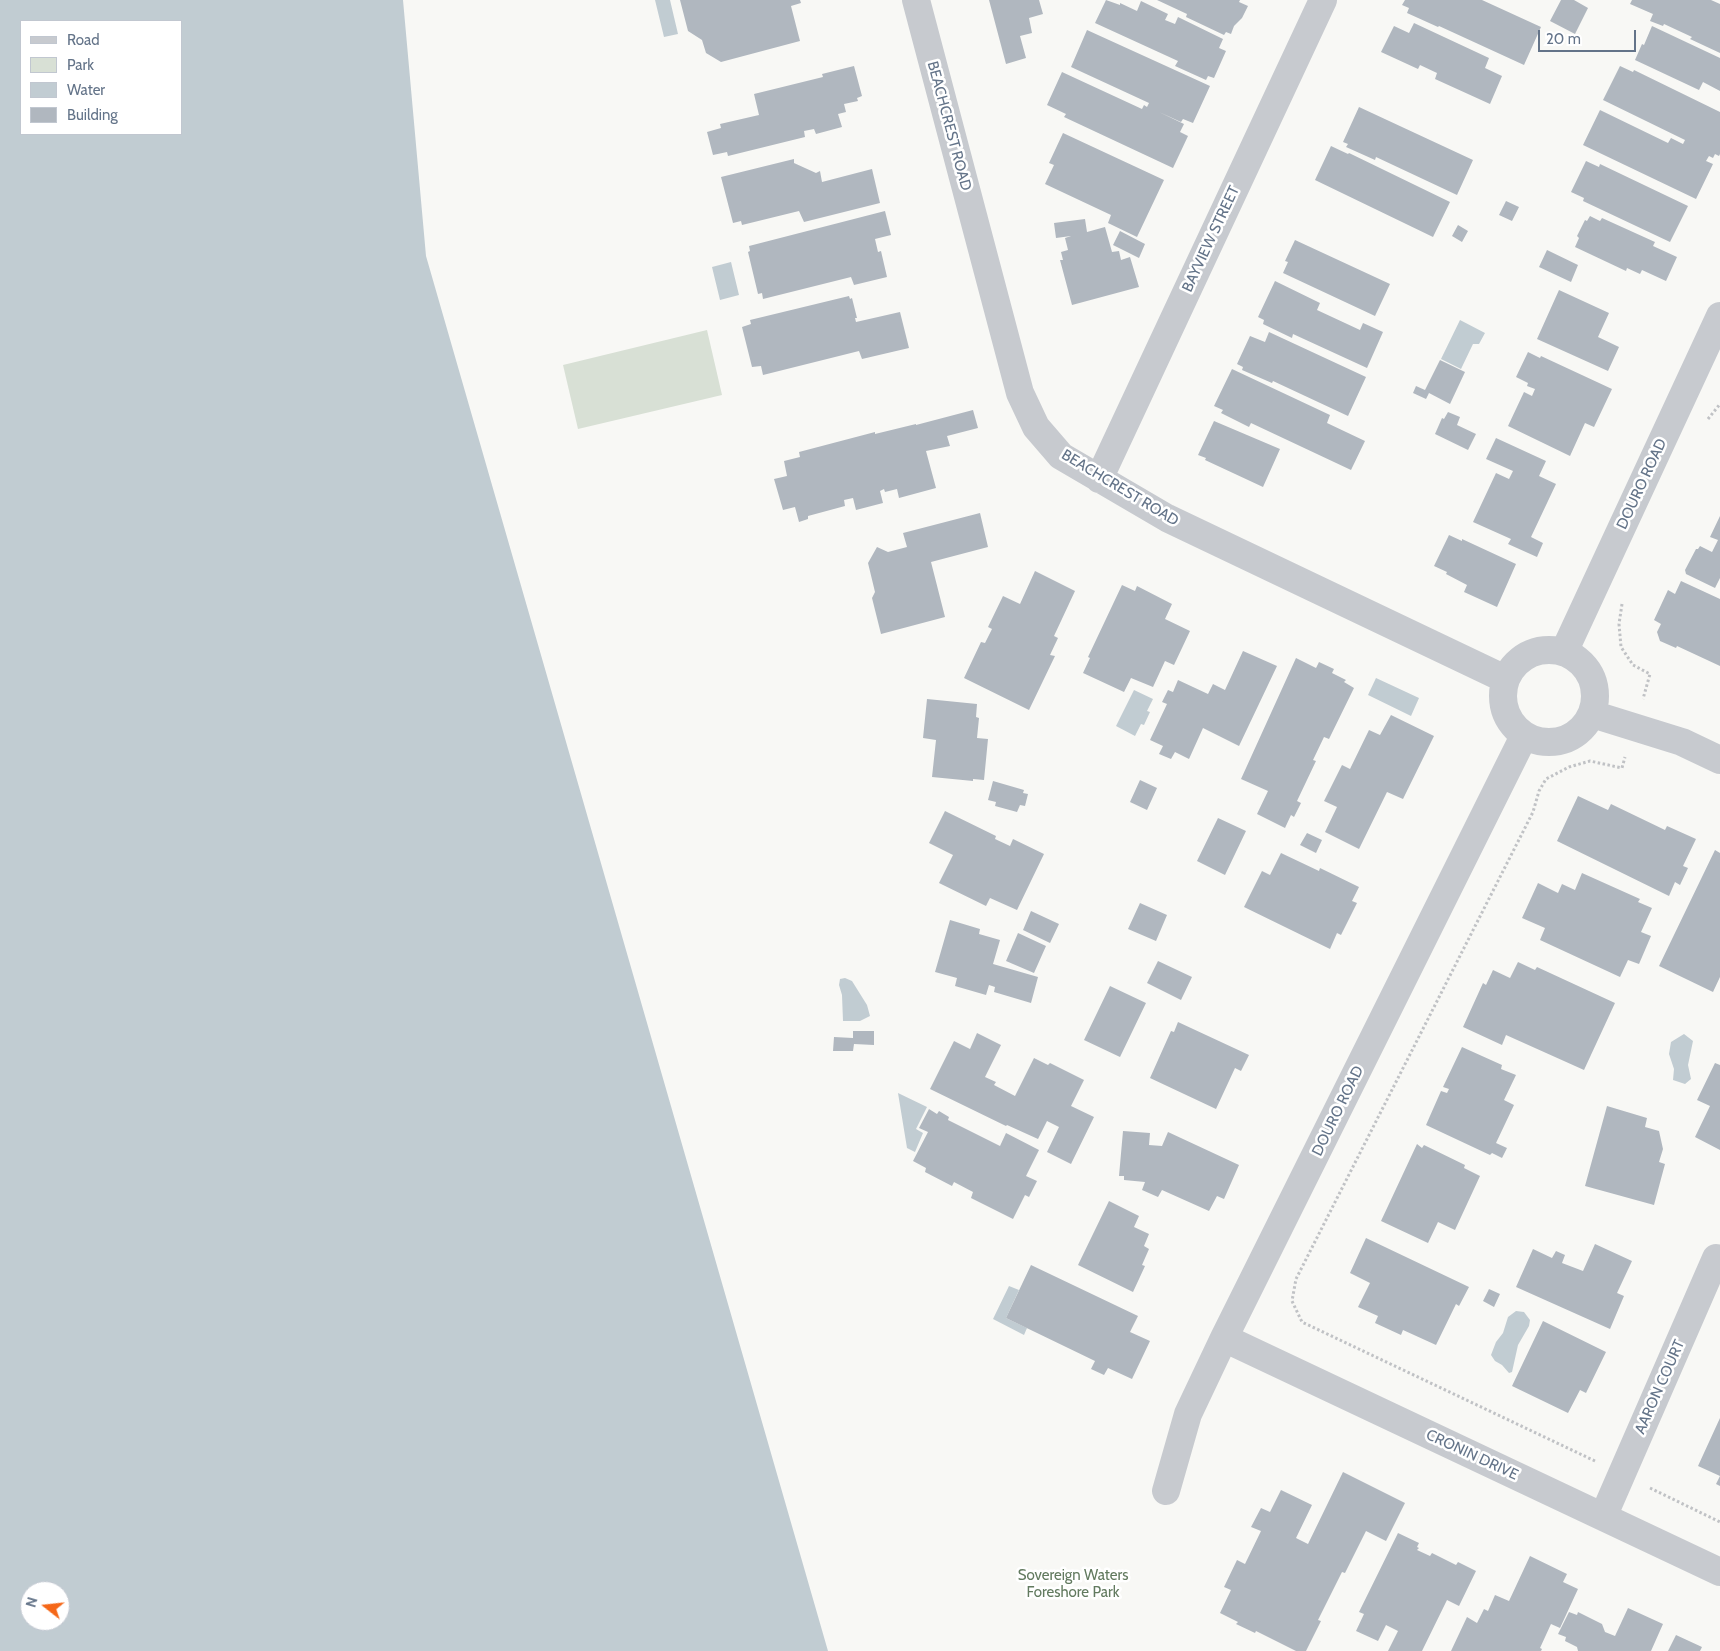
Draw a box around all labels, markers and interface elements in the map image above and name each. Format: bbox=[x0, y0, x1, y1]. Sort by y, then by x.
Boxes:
legend bbox=[20, 20, 182, 135]
scale bar bbox=[1540, 20, 1638, 52]
text: 20 m bbox=[1546, 30, 1581, 48]
text: Road bbox=[67, 31, 100, 49]
text: Park bbox=[67, 56, 94, 74]
street label: BEACHCREST ROAD bbox=[923, 59, 975, 193]
text: Water bbox=[67, 81, 105, 99]
text: Building bbox=[67, 106, 118, 124]
street label: BAYVIEW STREET bbox=[1179, 183, 1243, 295]
street label: DOURO ROAD bbox=[1613, 436, 1671, 532]
street label: BEACHCREST ROAD bbox=[1058, 446, 1182, 530]
street label: DOURO ROAD bbox=[1308, 1063, 1368, 1159]
street label: AARON COURT bbox=[1631, 1337, 1689, 1437]
street label: CRONIN DRIVE bbox=[1423, 1426, 1521, 1484]
park label: Sovereign Waters Foreshore Park bbox=[1018, 1567, 1128, 1602]
north arrow bbox=[20, 1581, 70, 1631]
text: N bbox=[22, 1595, 42, 1609]

